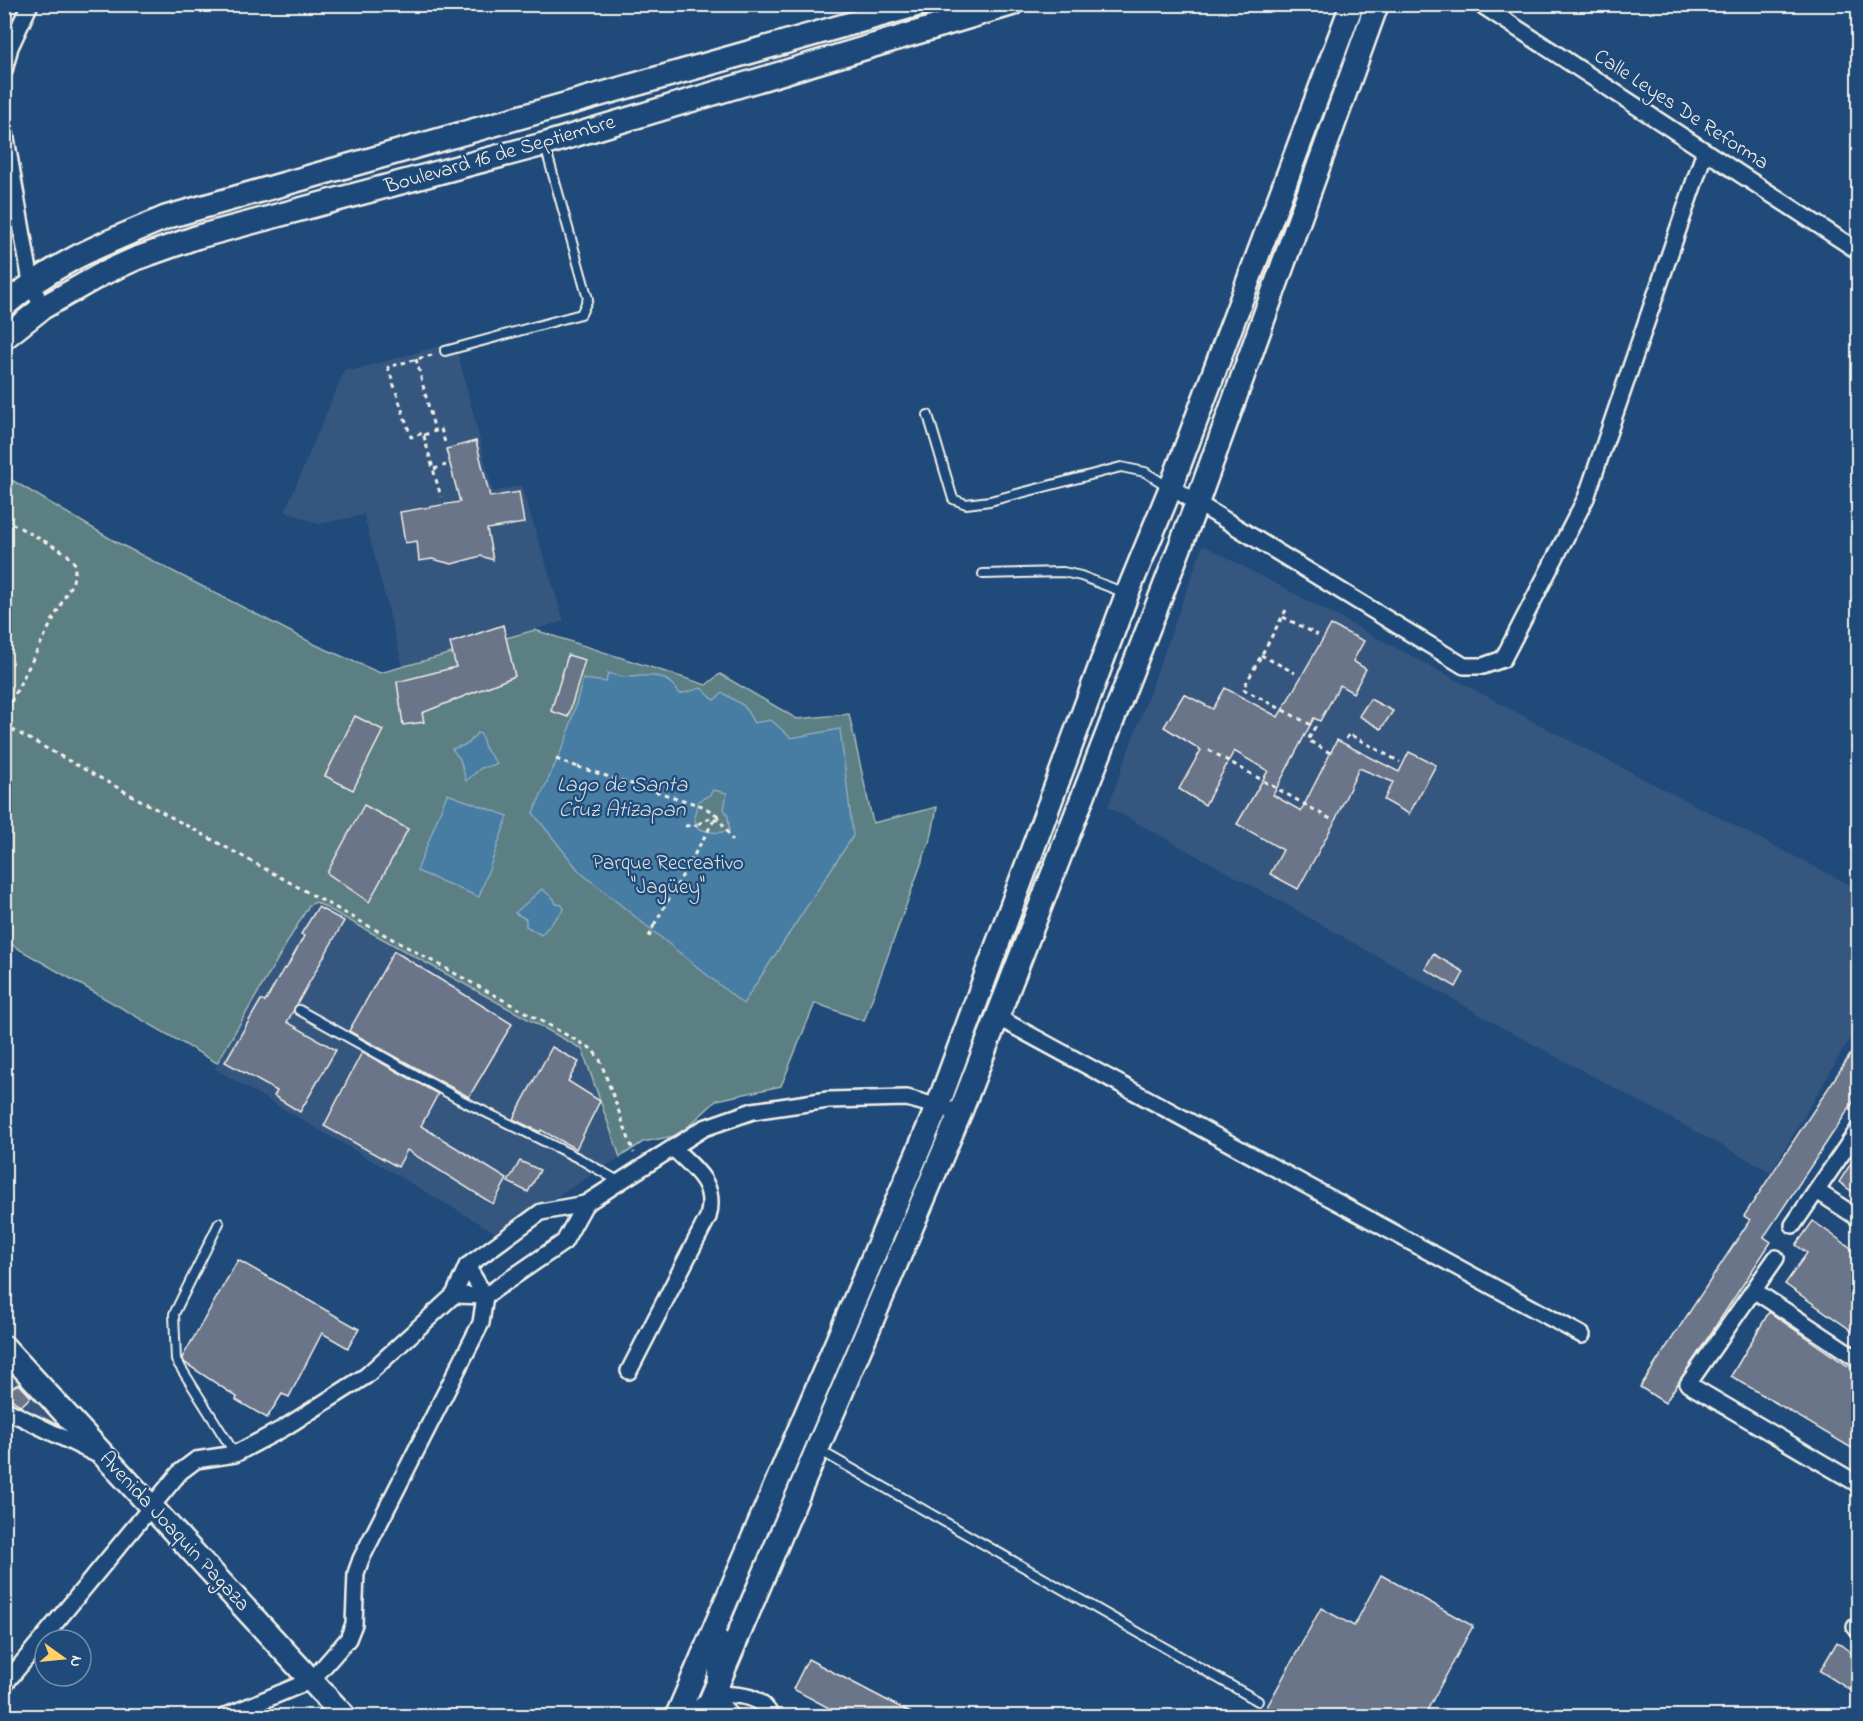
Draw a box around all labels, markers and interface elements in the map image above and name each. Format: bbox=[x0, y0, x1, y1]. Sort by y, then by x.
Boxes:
street label: Calle Leyes De Reforma bbox=[1586, 42, 1774, 180]
street label: Boulevard 16 de Septiembre bbox=[380, 108, 619, 203]
water label: Lago de Santa Cruz Atizapan bbox=[557, 770, 688, 827]
park label: Parque Recreativo "Jagüey" bbox=[592, 849, 744, 905]
street label: Avenida Joaquin Pagaza bbox=[90, 1445, 256, 1620]
north arrow bbox=[33, 1628, 93, 1688]
text: N bbox=[63, 1653, 89, 1670]

